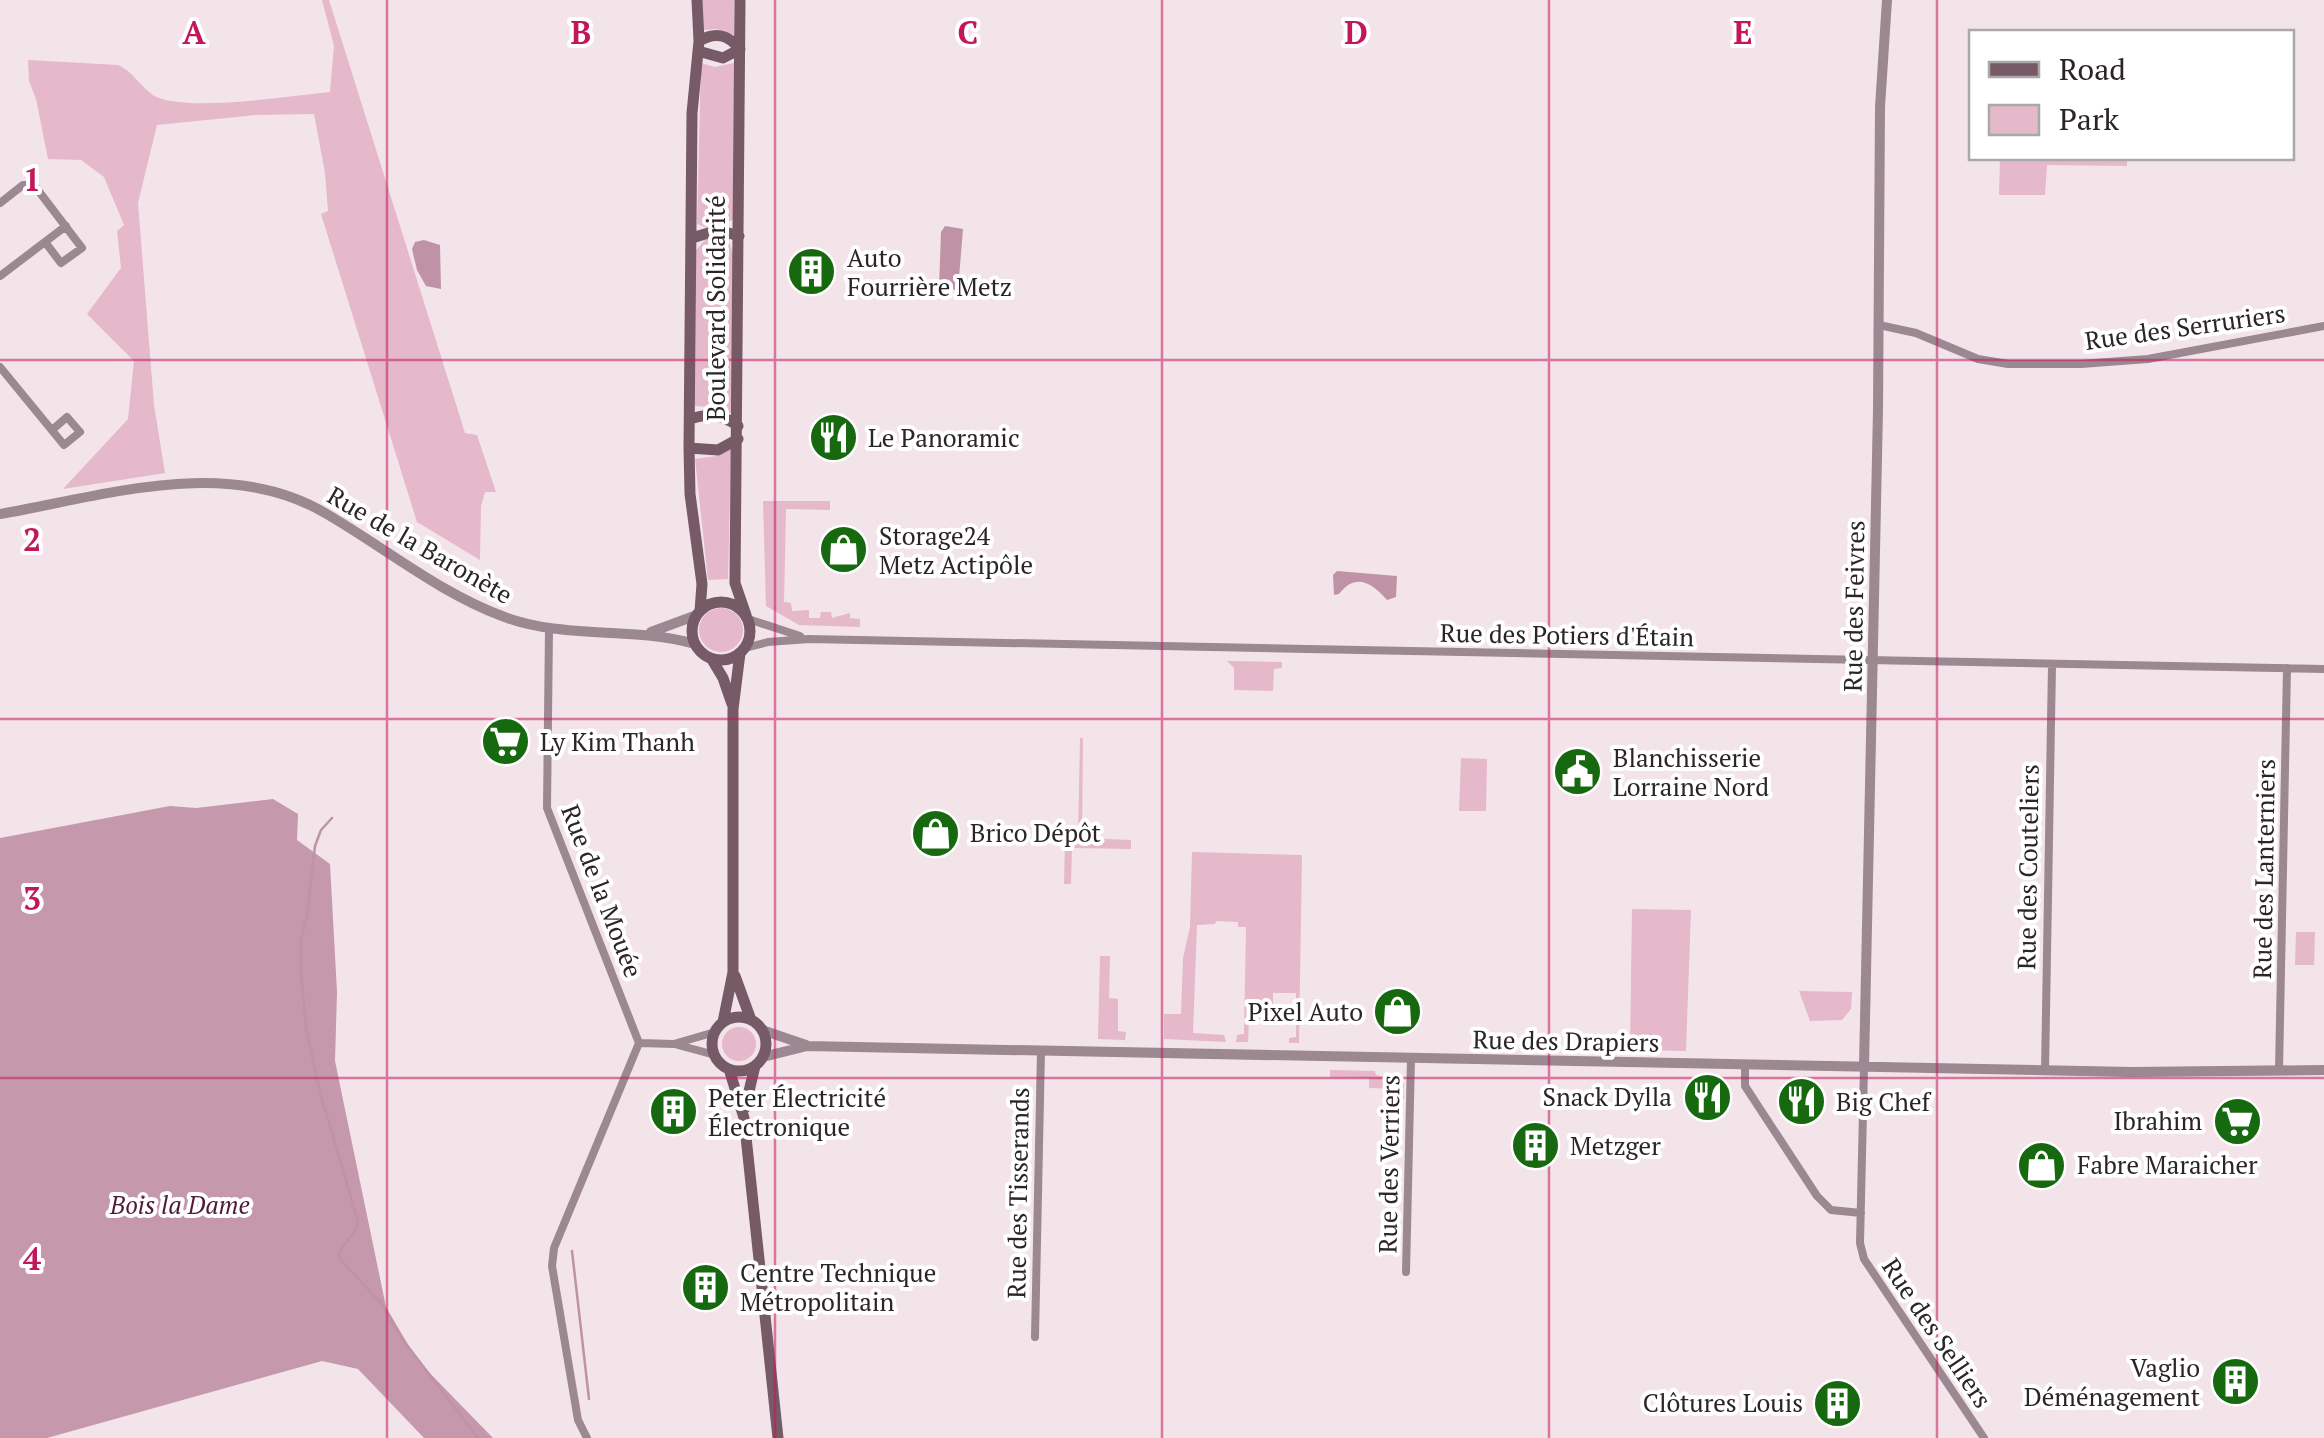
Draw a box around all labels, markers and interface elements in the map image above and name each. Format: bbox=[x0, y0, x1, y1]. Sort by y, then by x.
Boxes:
text: A bbox=[182, 11, 206, 53]
text: B bbox=[571, 11, 591, 53]
text: C bbox=[958, 11, 978, 53]
text: D bbox=[1344, 11, 1368, 53]
text: E bbox=[1733, 11, 1753, 53]
legend bbox=[1969, 30, 2294, 160]
text: Road bbox=[2059, 49, 2126, 89]
text: Park bbox=[2059, 99, 2120, 139]
text: 1 bbox=[23, 158, 41, 200]
street label: Boulevard Solidarité bbox=[699, 195, 732, 421]
place label: Auto Fourrière Metz bbox=[847, 241, 1012, 303]
building icon: Auto Fourrière Metz bbox=[786, 246, 838, 298]
street label: Rue des Serruriers bbox=[2083, 296, 2287, 357]
restaurant icon: Le Panoramic bbox=[807, 412, 859, 464]
place label: Le Panoramic bbox=[868, 421, 1020, 454]
street label: Rue de la Baronète bbox=[322, 478, 519, 611]
text: 2 bbox=[23, 518, 41, 560]
place label: Storage24 Metz Actipôle bbox=[879, 519, 1033, 581]
street label: Rue des Feivres bbox=[1836, 520, 1871, 692]
shop icon: Storage24 Metz Actipôle bbox=[818, 524, 870, 576]
street label: Rue des Potiers d'Étain bbox=[1440, 616, 1694, 653]
supermarket icon: Ly Kim Thanh bbox=[479, 716, 531, 768]
place label: Ly Kim Thanh bbox=[540, 725, 695, 758]
place label: Blanchisserie Lorraine Nord bbox=[1613, 741, 1769, 803]
public building icon: Blanchisserie Lorraine Nord bbox=[1552, 746, 1604, 798]
street label: Rue des Lanterniers bbox=[2245, 759, 2282, 979]
street label: Rue des Couteliers bbox=[2009, 764, 2046, 970]
street label: Rue de la Mouée bbox=[554, 800, 651, 982]
shop icon: Brico Dépôt bbox=[909, 807, 961, 859]
place label: Brico Dépôt bbox=[970, 816, 1101, 849]
text: 3 bbox=[23, 877, 41, 919]
shop icon: Pixel Auto bbox=[1372, 986, 1424, 1038]
place label: Pixel Auto bbox=[1248, 995, 1363, 1028]
street label: Rue des Drapiers bbox=[1472, 1022, 1660, 1059]
restaurant icon: Snack Dylla bbox=[1681, 1071, 1733, 1123]
street label: Rue des Verriers bbox=[1370, 1074, 1407, 1254]
restaurant icon: Big Chef bbox=[1775, 1076, 1827, 1128]
place label: Snack Dylla bbox=[1542, 1080, 1672, 1113]
place label: Peter Électricité Électronique bbox=[708, 1081, 886, 1143]
place label: Big Chef bbox=[1836, 1085, 1931, 1118]
building icon: Peter Électricité Électronique bbox=[647, 1086, 699, 1138]
street label: Rue des Tisserands bbox=[999, 1087, 1036, 1299]
supermarket icon: Ibrahim bbox=[2211, 1095, 2263, 1147]
place label: Ibrahim bbox=[2114, 1104, 2202, 1137]
building icon: Metzger bbox=[1509, 1120, 1561, 1172]
place label: Metzger bbox=[1570, 1129, 1661, 1162]
shop icon: Fabre Maraicher bbox=[2016, 1139, 2068, 1191]
place label: Fabre Maraicher bbox=[2077, 1148, 2258, 1181]
park label: Bois la Dame bbox=[109, 1188, 250, 1221]
text: 4 bbox=[23, 1237, 41, 1279]
street label: Rue des Selliers bbox=[1875, 1251, 2000, 1414]
place label: Centre Technique Métropolitain bbox=[740, 1256, 936, 1318]
building icon: Centre Technique Métropolitain bbox=[679, 1261, 731, 1313]
place label: Vaglio Déménagement bbox=[2024, 1351, 2200, 1413]
building icon: Vaglio Déménagement bbox=[2209, 1356, 2261, 1408]
building icon: Clôtures Louis bbox=[1812, 1377, 1864, 1429]
place label: Clôtures Louis bbox=[1643, 1386, 1803, 1419]

